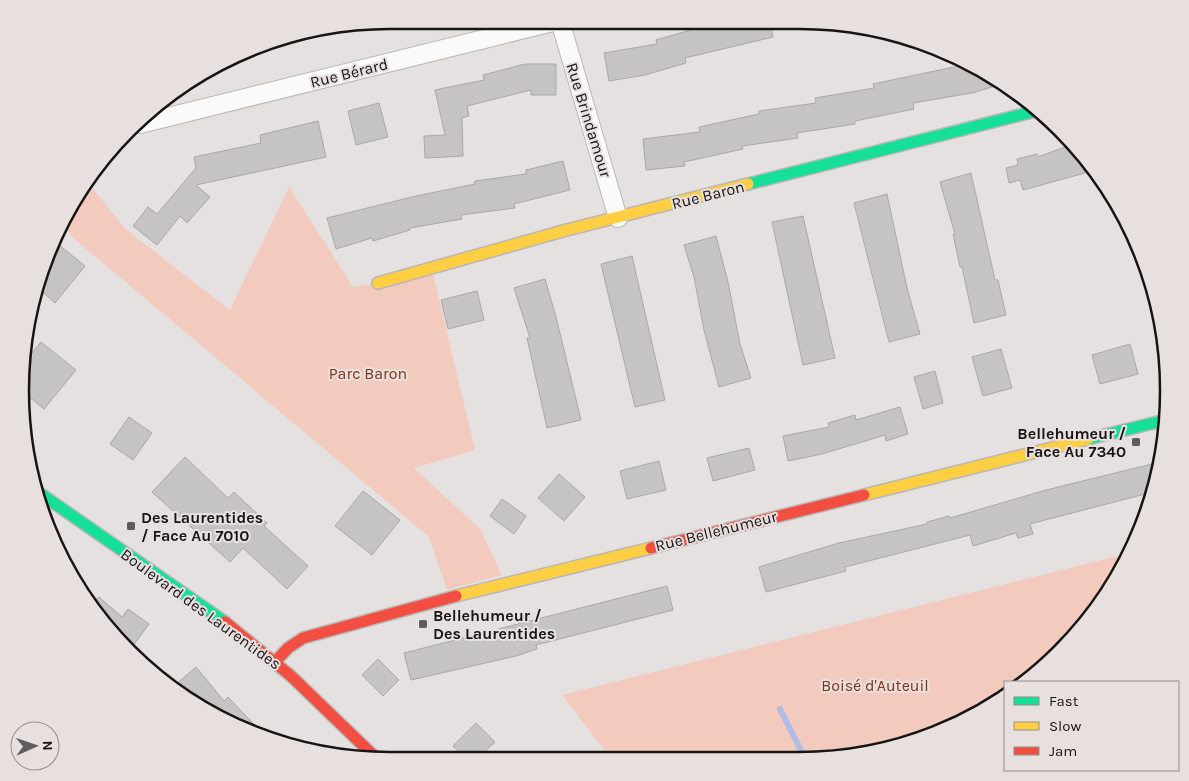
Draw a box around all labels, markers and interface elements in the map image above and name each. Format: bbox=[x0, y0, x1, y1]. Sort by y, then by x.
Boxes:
street label: Rue Bérard bbox=[308, 54, 390, 92]
street label: Rue Brindamour bbox=[562, 60, 616, 180]
street label: Rue Baron bbox=[670, 177, 746, 213]
park label: Parc Baron bbox=[329, 364, 407, 383]
place label: Bellehumeur / Face Au 7340 bbox=[1017, 424, 1126, 461]
marker: Bellehumeur / Face Au 7340 bbox=[1130, 436, 1142, 448]
street label: Rue Bellehumeur bbox=[653, 507, 779, 555]
place label: Des Laurentides / Face Au 7010 bbox=[141, 508, 263, 545]
marker: Des Laurentides / Face Au 7010 bbox=[125, 520, 137, 532]
street label: Boulevard des Laurentides bbox=[117, 544, 285, 674]
place label: Bellehumeur / Des Laurentides bbox=[433, 606, 555, 643]
marker: Bellehumeur / Des Laurentides bbox=[417, 618, 429, 630]
park label: Boisé d'Auteuil bbox=[821, 676, 929, 695]
legend bbox=[1004, 681, 1179, 771]
text: Fast bbox=[1049, 692, 1079, 710]
text: Slow bbox=[1049, 717, 1081, 735]
north arrow bbox=[10, 721, 60, 771]
text: N bbox=[39, 740, 56, 751]
text: Jam bbox=[1049, 742, 1077, 760]

